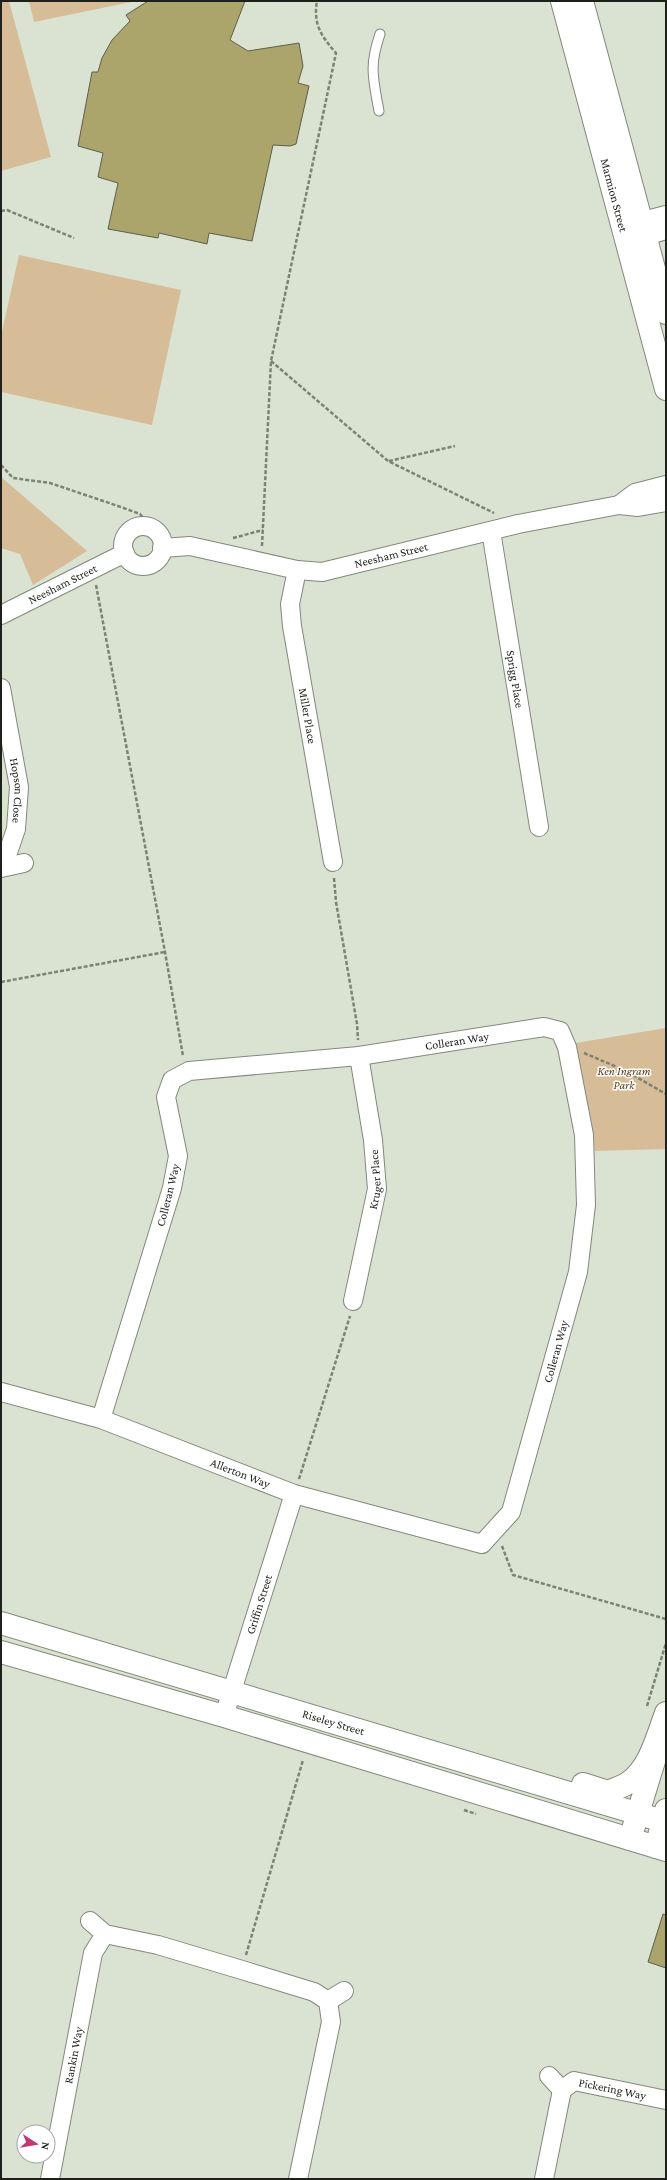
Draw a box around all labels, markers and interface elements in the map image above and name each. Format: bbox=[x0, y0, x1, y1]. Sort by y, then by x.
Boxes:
street label: Marmion Street bbox=[598, 157, 631, 234]
street label: Neesham Street bbox=[353, 539, 430, 571]
street label: Neesham Street bbox=[26, 561, 100, 607]
street label: Sprigg Place bbox=[503, 649, 527, 709]
street label: Miller Place bbox=[296, 687, 319, 745]
street label: Hopson Close bbox=[7, 757, 26, 824]
street label: Colleran Way bbox=[424, 1029, 490, 1053]
park label: Ken Ingram Park bbox=[598, 1064, 651, 1092]
street label: Kruger Place bbox=[366, 1149, 384, 1211]
street label: Colleran Way bbox=[153, 1162, 183, 1228]
street label: Colleran Way bbox=[540, 1318, 571, 1384]
street label: Allerton Way bbox=[208, 1455, 272, 1491]
street label: Griffin Street bbox=[243, 1572, 275, 1636]
street label: Riseley Street bbox=[301, 1707, 367, 1739]
street label: Rankin Way bbox=[61, 2025, 86, 2085]
street label: Pickering Way bbox=[577, 2075, 648, 2103]
north arrow bbox=[16, 2124, 56, 2164]
text: N bbox=[39, 2141, 52, 2151]

